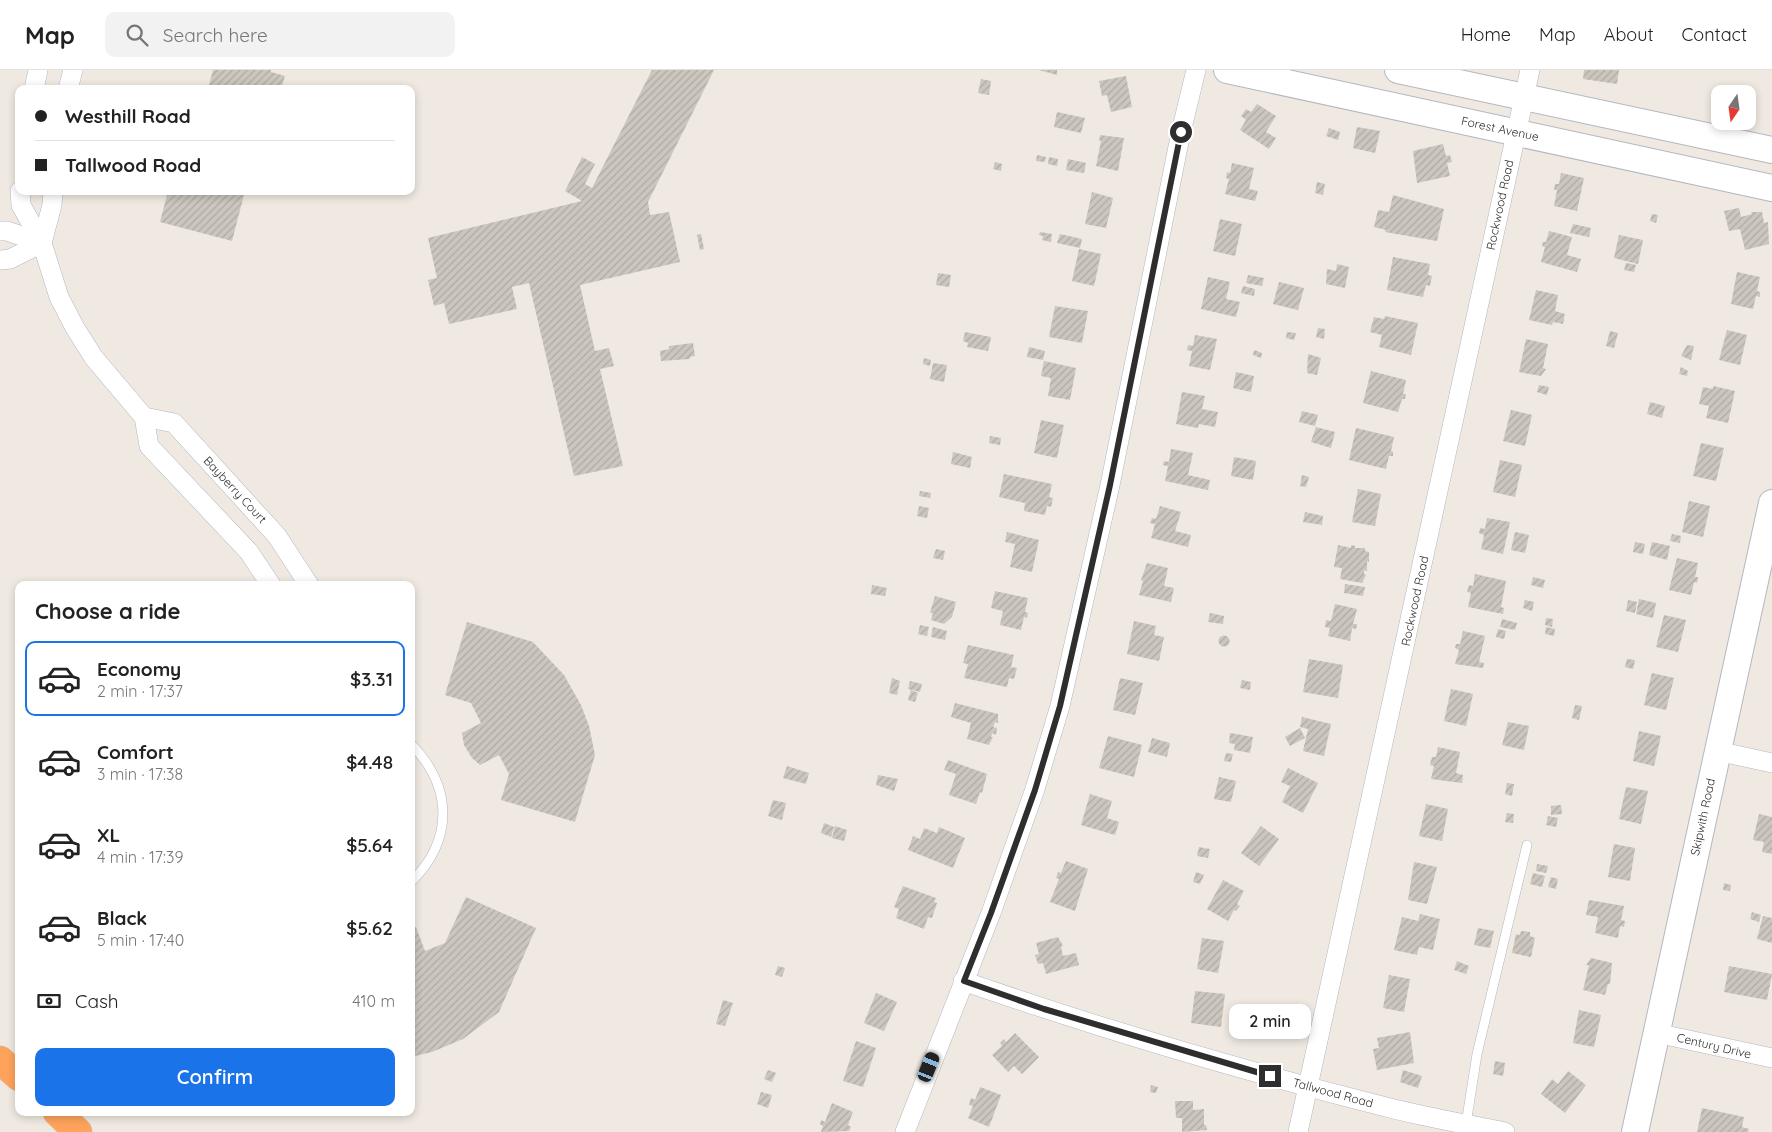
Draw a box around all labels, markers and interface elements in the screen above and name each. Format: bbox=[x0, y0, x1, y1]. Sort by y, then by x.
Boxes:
search box bbox=[105, 12, 455, 57]
text: Map bbox=[25, 20, 75, 50]
icon: search bbox=[123, 21, 151, 49]
text: Search here bbox=[163, 23, 268, 47]
text: Home bbox=[1461, 23, 1511, 46]
text: Map bbox=[1539, 23, 1576, 46]
text: About bbox=[1604, 23, 1654, 46]
text: Contact bbox=[1682, 23, 1747, 46]
north arrow bbox=[1711, 85, 1756, 130]
map controls bbox=[1711, 85, 1756, 130]
text: Westhill Road bbox=[65, 104, 191, 128]
street label: Forest Avenue bbox=[1460, 113, 1541, 144]
route start bbox=[1170, 121, 1192, 143]
text: Tallwood Road bbox=[65, 153, 201, 177]
street label: Rockwood Road bbox=[1483, 158, 1516, 251]
street label: Bayberry Court bbox=[201, 453, 270, 526]
street label: Rockwood Road bbox=[1398, 554, 1431, 647]
text: Choose a ride bbox=[35, 597, 180, 625]
icon: car bbox=[37, 656, 82, 701]
text: Economy bbox=[97, 657, 181, 681]
text: $3.31 bbox=[350, 667, 393, 691]
text: 2 min · 17:37 bbox=[97, 681, 183, 701]
icon: car bbox=[37, 739, 82, 784]
text: Comfort bbox=[97, 740, 174, 764]
text: $4.48 bbox=[346, 750, 393, 774]
text: 3 min · 17:38 bbox=[97, 764, 183, 784]
street label: Skipwith Road bbox=[1687, 777, 1718, 857]
icon: car bbox=[37, 822, 82, 867]
text: XL bbox=[97, 823, 120, 847]
text: $5.64 bbox=[346, 833, 393, 857]
text: 4 min · 17:39 bbox=[97, 847, 183, 867]
icon: car bbox=[37, 905, 82, 950]
text: Black bbox=[97, 906, 147, 930]
text: $5.62 bbox=[346, 916, 393, 940]
text: 5 min · 17:40 bbox=[97, 930, 184, 950]
icon: cash bbox=[35, 987, 63, 1015]
text: Cash bbox=[75, 989, 119, 1013]
text: 410 m bbox=[352, 991, 395, 1011]
callout: 2 min bbox=[1229, 1004, 1311, 1038]
text: 2 min bbox=[1249, 1011, 1291, 1031]
street label: Century Drive bbox=[1675, 1030, 1753, 1061]
button: Confirm bbox=[35, 1048, 395, 1106]
car bbox=[916, 1050, 941, 1084]
route end bbox=[1259, 1065, 1281, 1087]
street label: Tallwood Road bbox=[1291, 1075, 1375, 1110]

